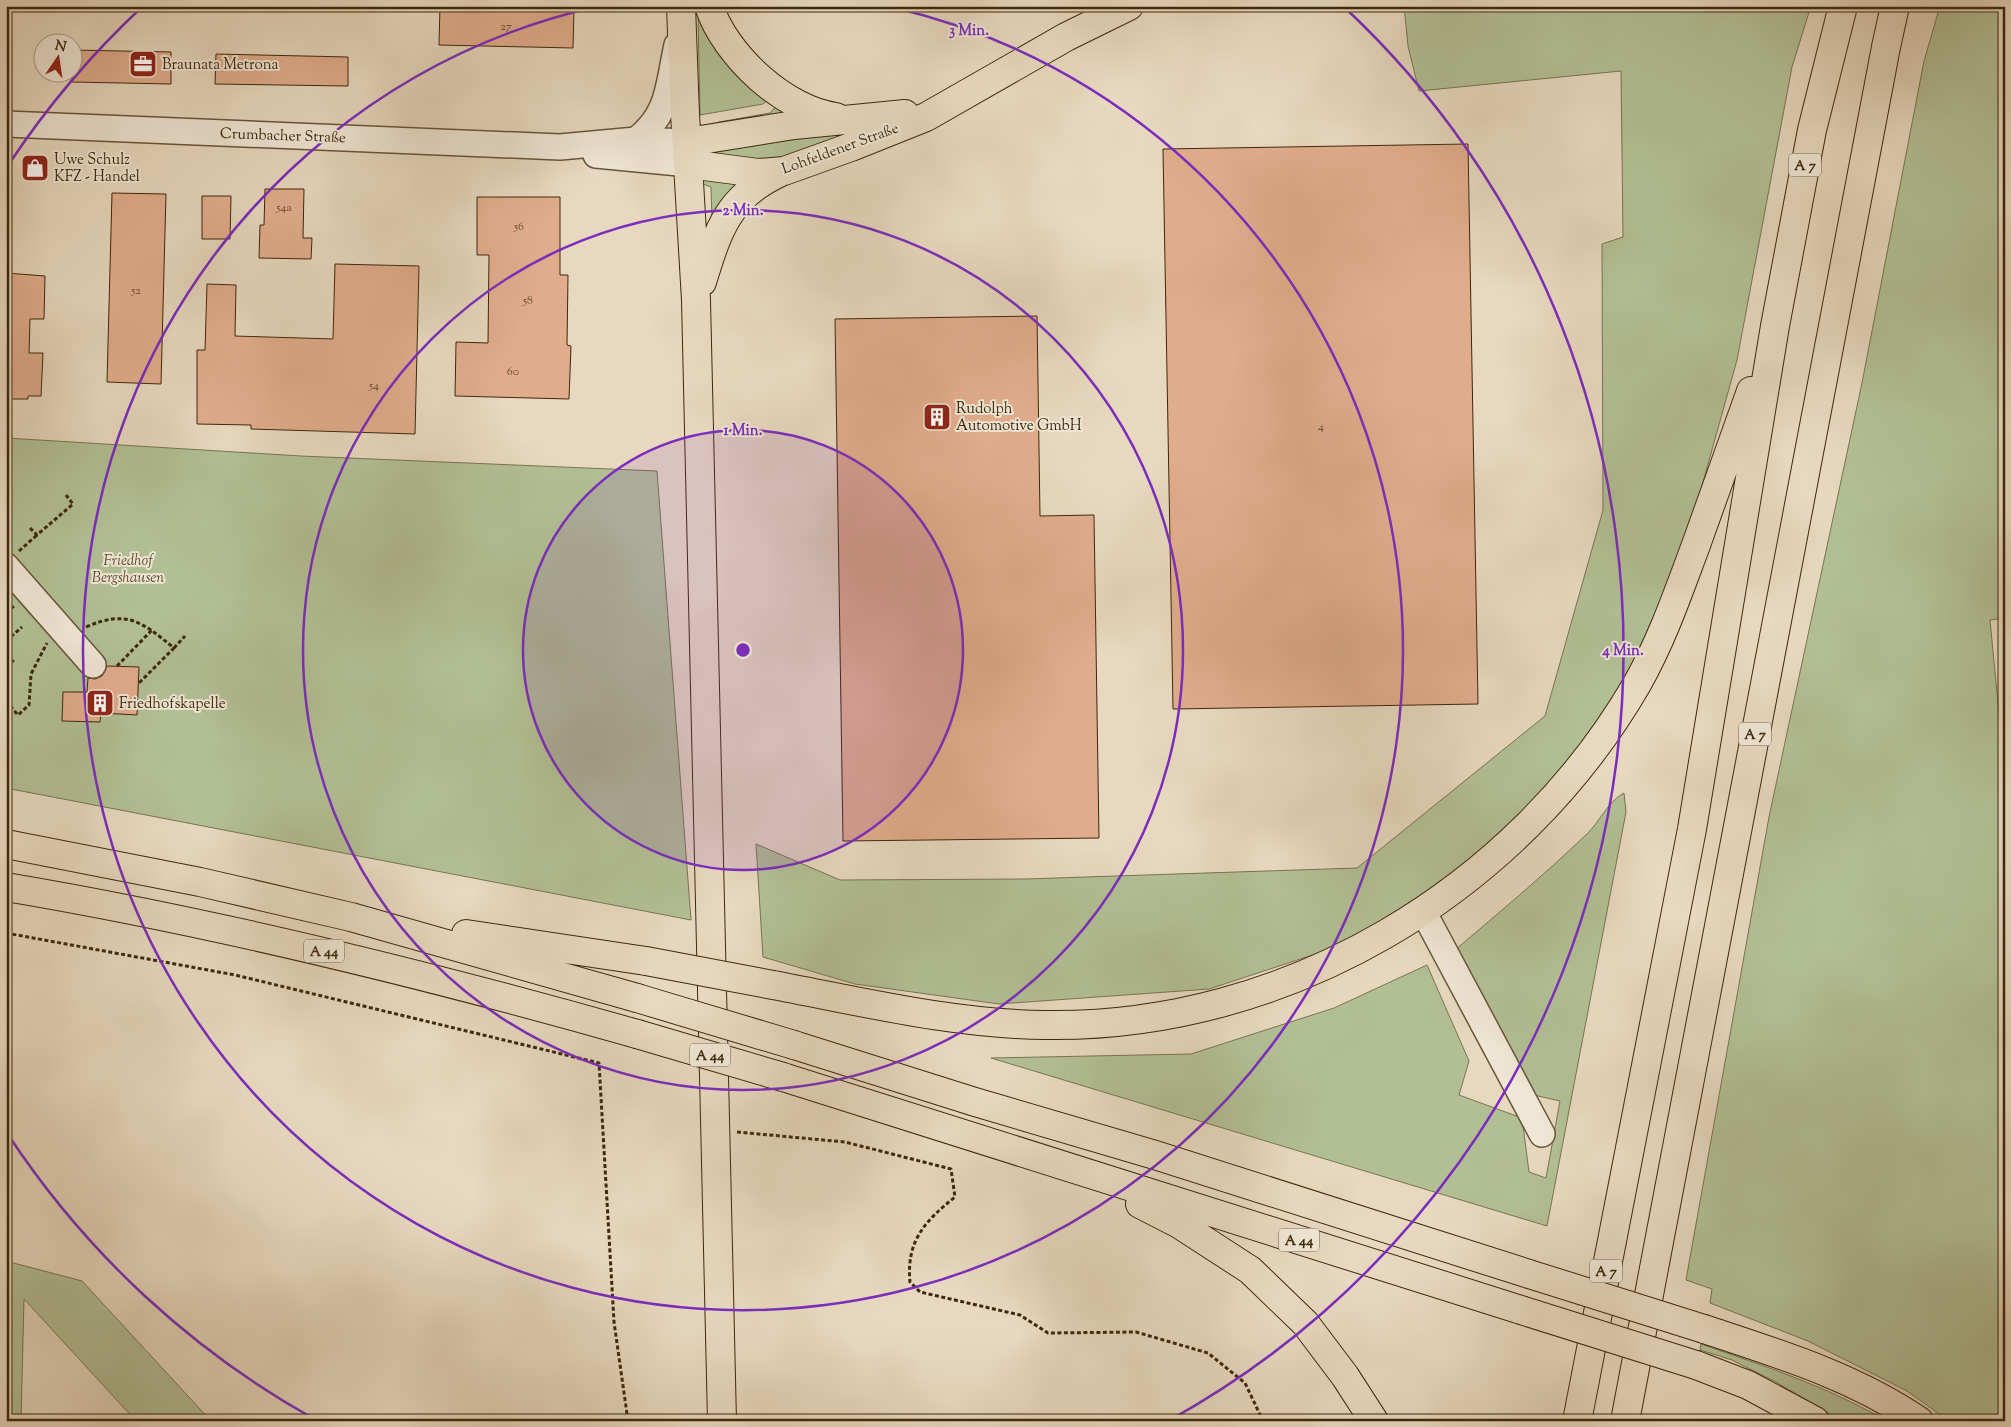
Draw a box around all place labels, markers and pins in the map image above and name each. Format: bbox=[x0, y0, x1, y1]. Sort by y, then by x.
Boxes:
office icon: Braunata Metrona bbox=[128, 49, 158, 79]
place label: Braunata Metrona bbox=[162, 55, 279, 76]
place label: Uwe Schulz KFZ - Handel bbox=[54, 150, 140, 188]
shop icon: Uwe Schulz KFZ - Handel bbox=[20, 153, 50, 183]
place label: Rudolph Automotive GmbH bbox=[956, 399, 1082, 437]
building icon: Rudolph Automotive GmbH bbox=[922, 402, 952, 432]
centre of rings bbox=[734, 641, 752, 659]
building icon: Friedhofskapelle bbox=[85, 688, 115, 718]
place label: Friedhofskapelle bbox=[119, 694, 226, 715]

